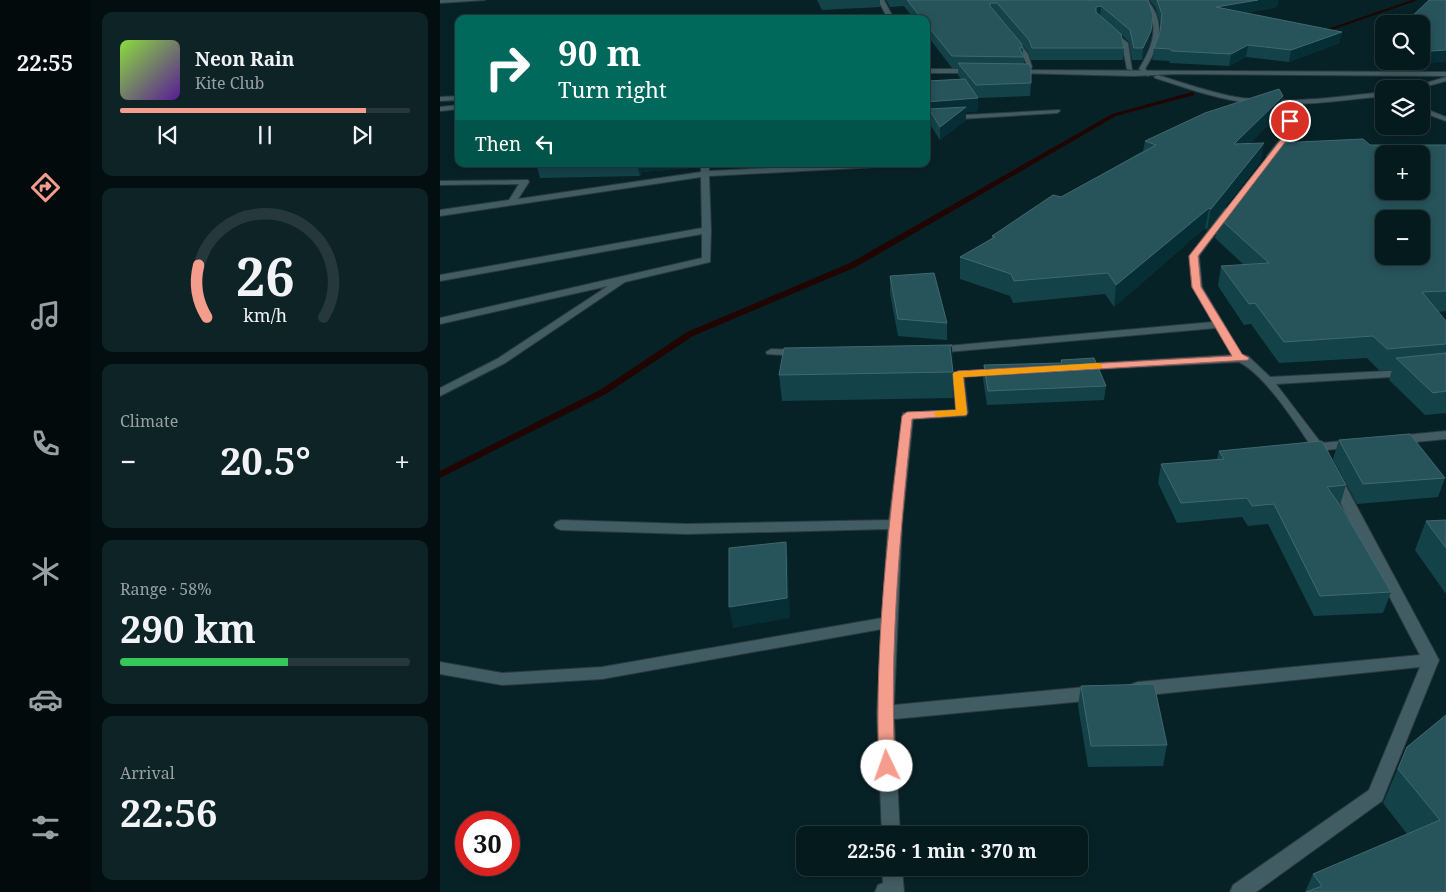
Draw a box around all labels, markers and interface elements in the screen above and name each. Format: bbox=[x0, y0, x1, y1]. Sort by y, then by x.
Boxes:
map controls bbox=[1375, 15, 1430, 265]
button: search bbox=[1375, 15, 1430, 70]
text: 90 m bbox=[558, 29, 641, 76]
icon: right bbox=[475, 35, 540, 100]
text: Neon Rain bbox=[195, 46, 294, 72]
text: 22:55 bbox=[17, 47, 73, 77]
text: Kite Club bbox=[195, 72, 264, 94]
text: Turn right bbox=[558, 74, 667, 104]
button: layers bbox=[1375, 80, 1430, 135]
pin bbox=[1269, 100, 1311, 142]
icon: arrive bbox=[1276, 107, 1304, 135]
icon: previous bbox=[154, 121, 182, 149]
icon: pause bbox=[251, 121, 279, 149]
icon: next bbox=[348, 121, 376, 149]
icon: left bbox=[531, 130, 559, 158]
text: Then bbox=[475, 131, 521, 157]
button: + bbox=[1375, 145, 1430, 200]
icon: directions bbox=[28, 170, 63, 205]
button: − bbox=[1375, 210, 1430, 265]
text: 26 bbox=[236, 240, 294, 311]
icon: music bbox=[28, 298, 63, 333]
text: km/h bbox=[243, 303, 287, 327]
text: Climate bbox=[120, 410, 178, 432]
icon: phone bbox=[28, 426, 63, 461]
text: 20.5° bbox=[220, 434, 311, 486]
text: − bbox=[120, 442, 136, 480]
text: + bbox=[394, 442, 410, 480]
icon: climate bbox=[28, 554, 63, 589]
text: Range · 58% bbox=[120, 578, 212, 600]
text: 290 km bbox=[120, 602, 256, 654]
icon: car bbox=[28, 682, 63, 717]
position arrow bbox=[860, 739, 912, 791]
text: Arrival bbox=[120, 762, 175, 784]
text: 22:56 bbox=[120, 786, 217, 838]
icon: filters bbox=[28, 810, 63, 845]
speed limit sign: 30 bbox=[455, 811, 520, 876]
text: 22:56 · 1 min · 370 m bbox=[847, 838, 1037, 864]

